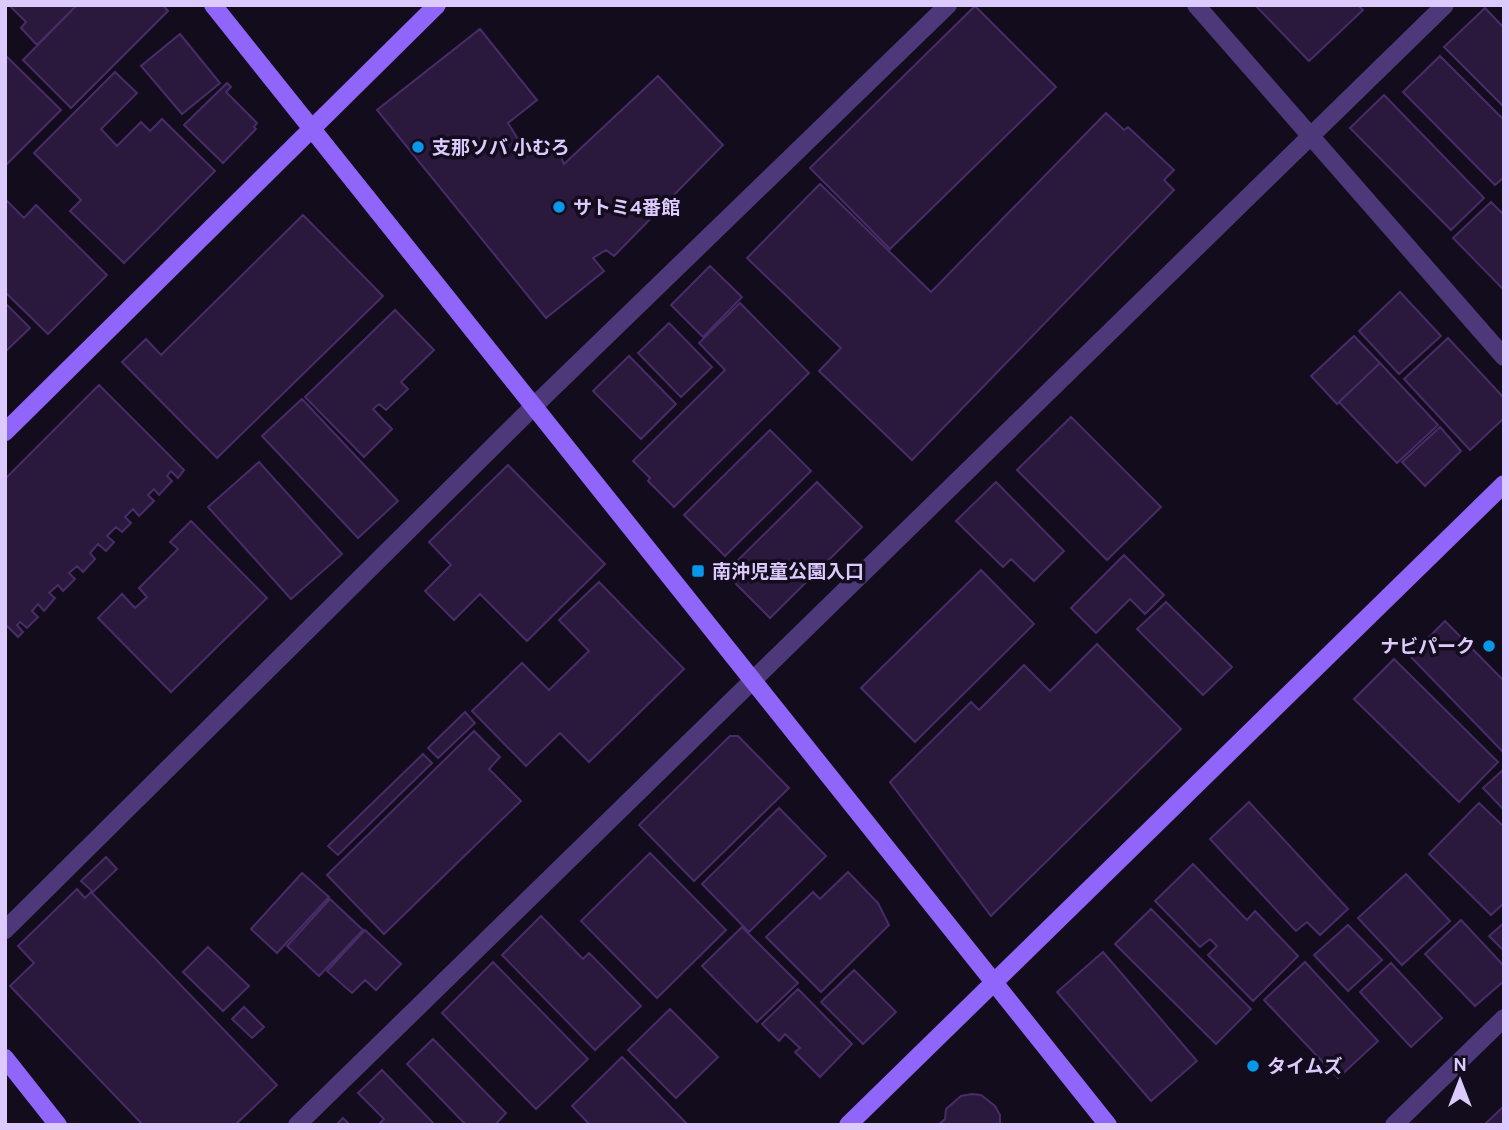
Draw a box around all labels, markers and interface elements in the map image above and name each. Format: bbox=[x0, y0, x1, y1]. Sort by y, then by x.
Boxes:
place label: 支那ソバ 小むろ bbox=[432, 137, 570, 161]
marker: 支那ソバ 小むろ bbox=[410, 139, 426, 155]
place label: サトミ4番館 bbox=[573, 197, 680, 221]
marker: サトミ4番館 bbox=[551, 199, 567, 215]
place label: 南沖児童公園入口 bbox=[712, 561, 864, 585]
marker: 南沖児童公園入口 bbox=[690, 563, 706, 579]
place label: ナビパーク bbox=[1380, 636, 1475, 660]
marker: ナビパーク bbox=[1481, 638, 1497, 654]
north arrow bbox=[1425, 1046, 1495, 1116]
text: N bbox=[1453, 1054, 1467, 1078]
place label: タイムズ bbox=[1267, 1056, 1343, 1080]
marker: タイムズ bbox=[1245, 1058, 1261, 1074]

